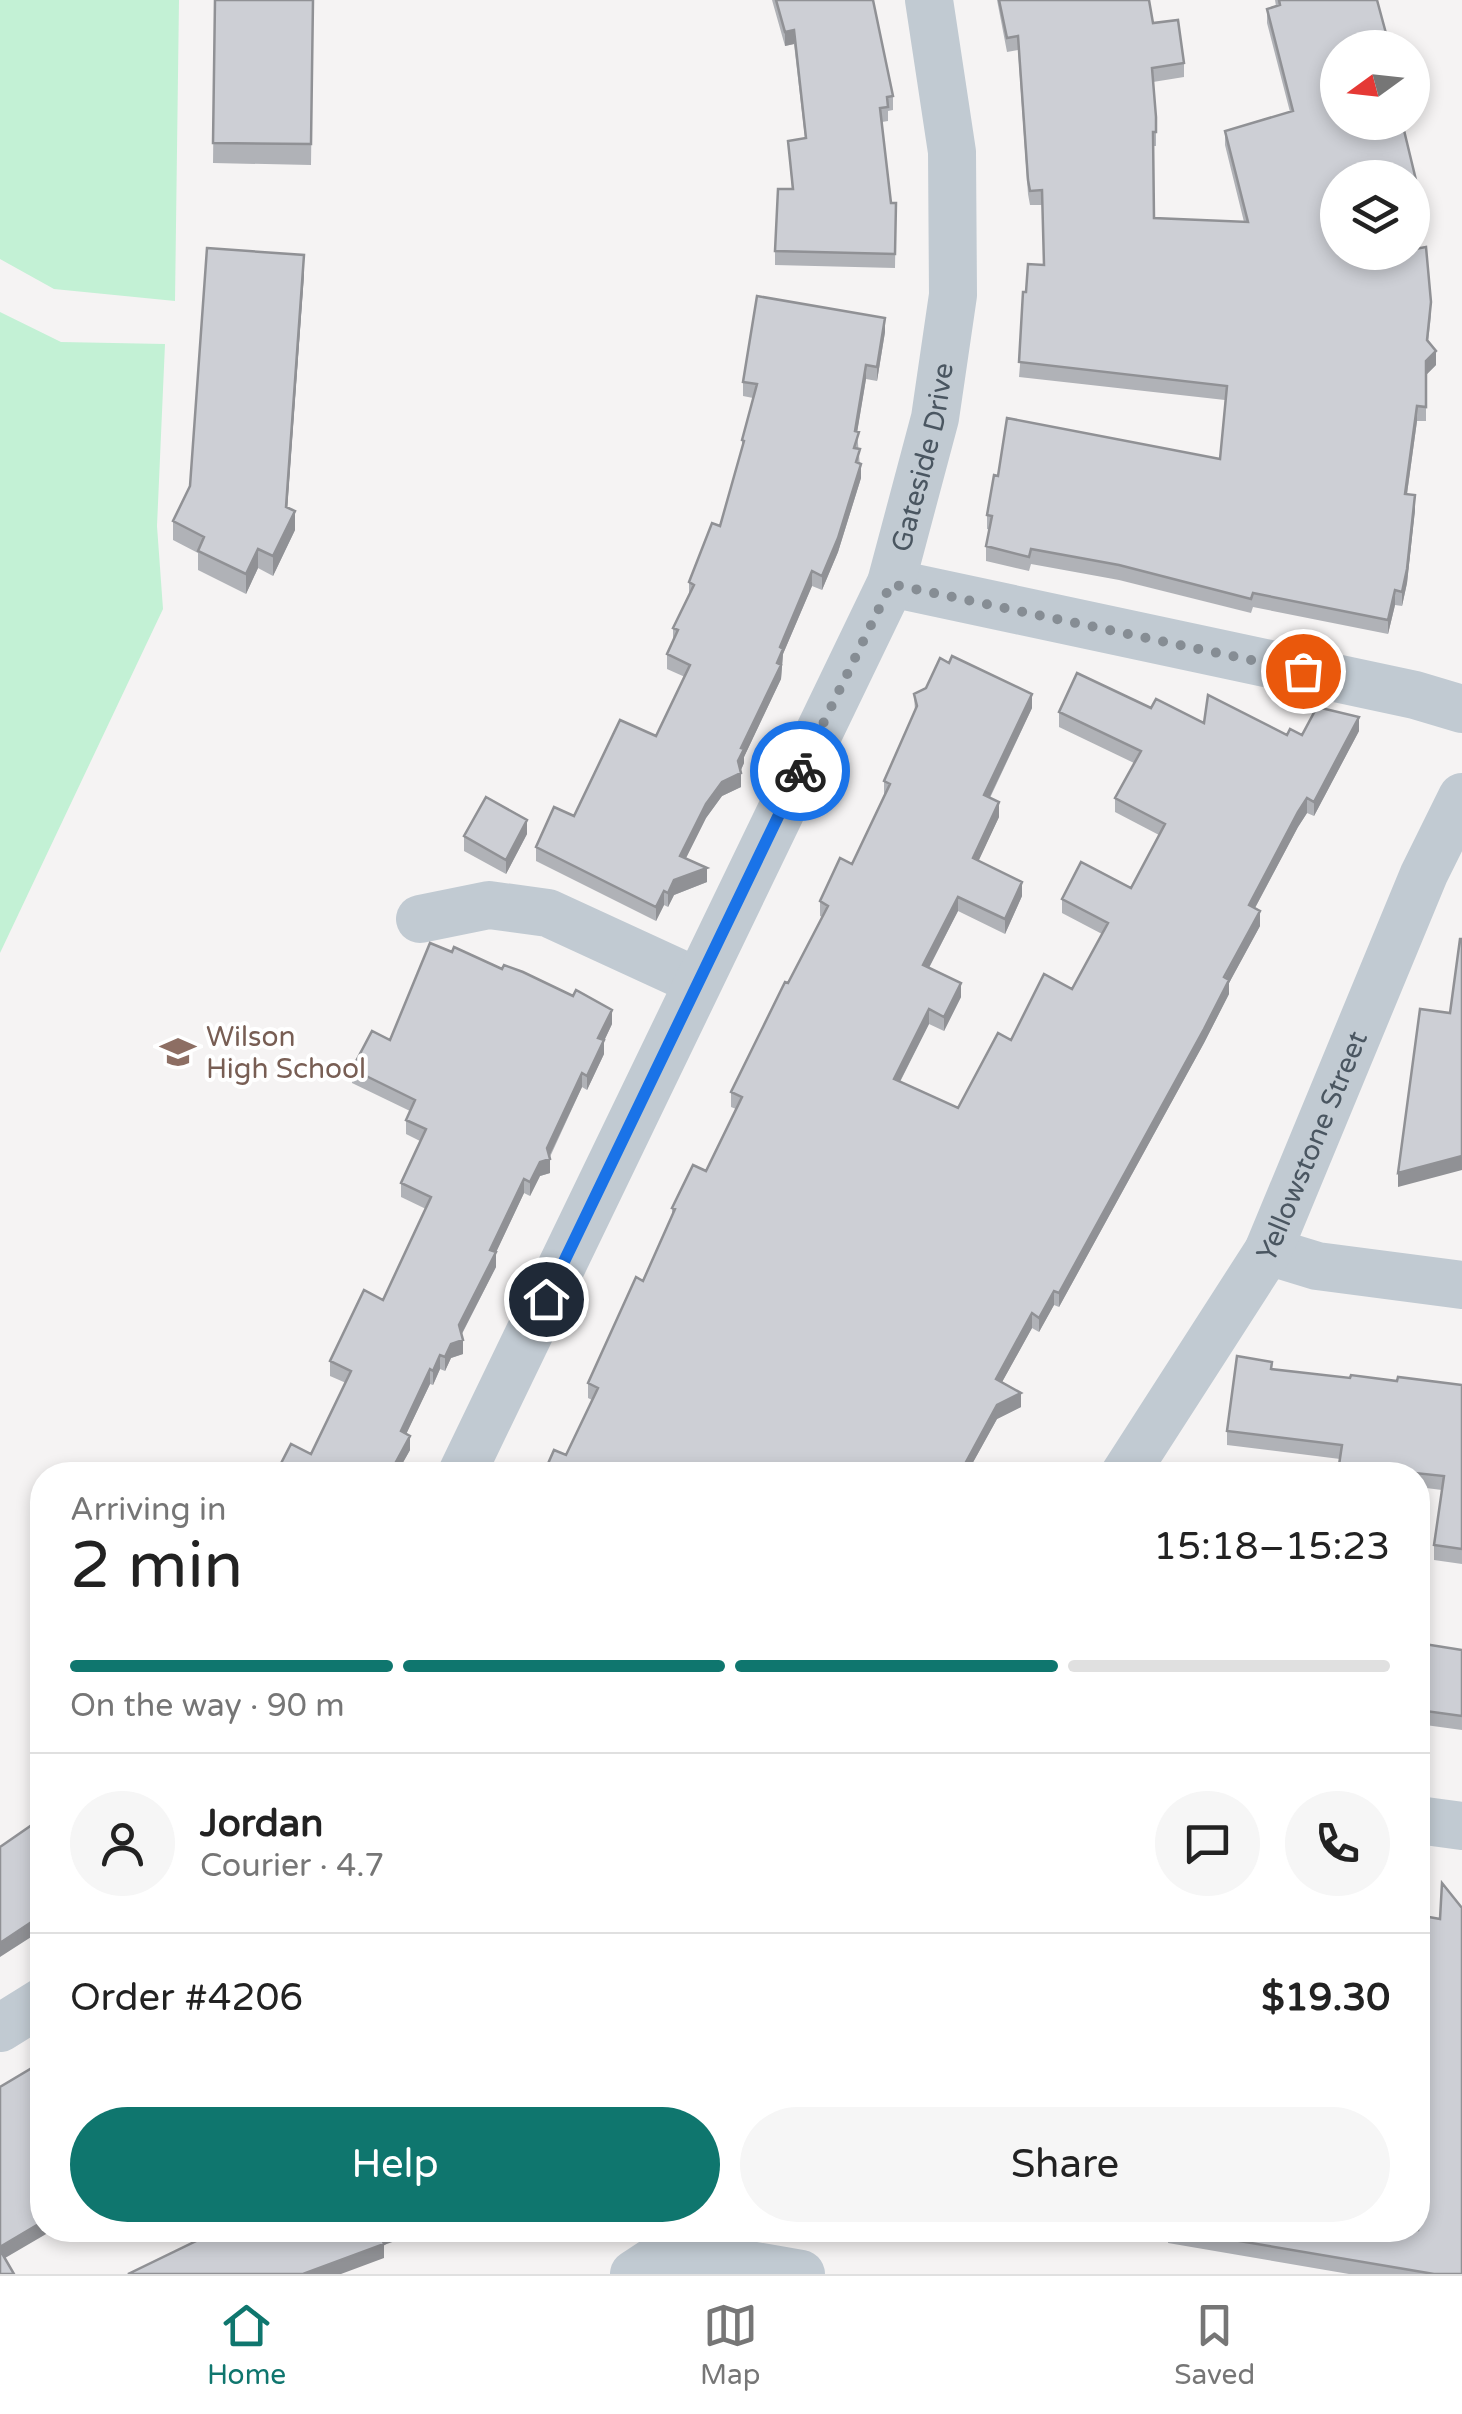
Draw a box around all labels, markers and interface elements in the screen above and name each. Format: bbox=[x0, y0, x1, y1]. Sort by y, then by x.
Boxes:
north arrow bbox=[1320, 30, 1430, 140]
map controls bbox=[1320, 30, 1430, 270]
button: layers bbox=[1320, 160, 1430, 270]
street label: Gateside Drive bbox=[884, 361, 961, 556]
pin bbox=[1261, 629, 1346, 714]
icon: bag bbox=[1276, 644, 1331, 699]
courier bbox=[750, 721, 850, 821]
icon: bike bbox=[773, 744, 828, 799]
place label: Wilson High School bbox=[206, 1020, 366, 1086]
street label: Yellowstone Street bbox=[1250, 1026, 1375, 1268]
school or university icon: Wilson High School bbox=[159, 1033, 197, 1071]
pin bbox=[504, 1257, 589, 1342]
icon: home bbox=[519, 1272, 574, 1327]
text: Arriving in bbox=[70, 1491, 227, 1529]
text: 15:18–15:23 bbox=[1153, 1524, 1390, 1570]
text: 2 min bbox=[70, 1527, 243, 1606]
text: On the way · 90 m bbox=[70, 1687, 345, 1725]
button: person bbox=[70, 1791, 175, 1896]
button: chat bbox=[1155, 1791, 1260, 1896]
button: phone bbox=[1285, 1791, 1390, 1896]
text: Jordan bbox=[200, 1801, 323, 1847]
text: Courier · 4.7 bbox=[200, 1847, 384, 1885]
text: Order #4206 bbox=[70, 1975, 303, 2021]
text: $19.30 bbox=[1261, 1975, 1390, 2021]
button: Help bbox=[70, 2107, 720, 2222]
button: Share bbox=[740, 2107, 1390, 2222]
tab: Home bbox=[207, 2298, 286, 2392]
tab: Map bbox=[700, 2298, 760, 2392]
tab: Saved bbox=[1174, 2298, 1255, 2392]

